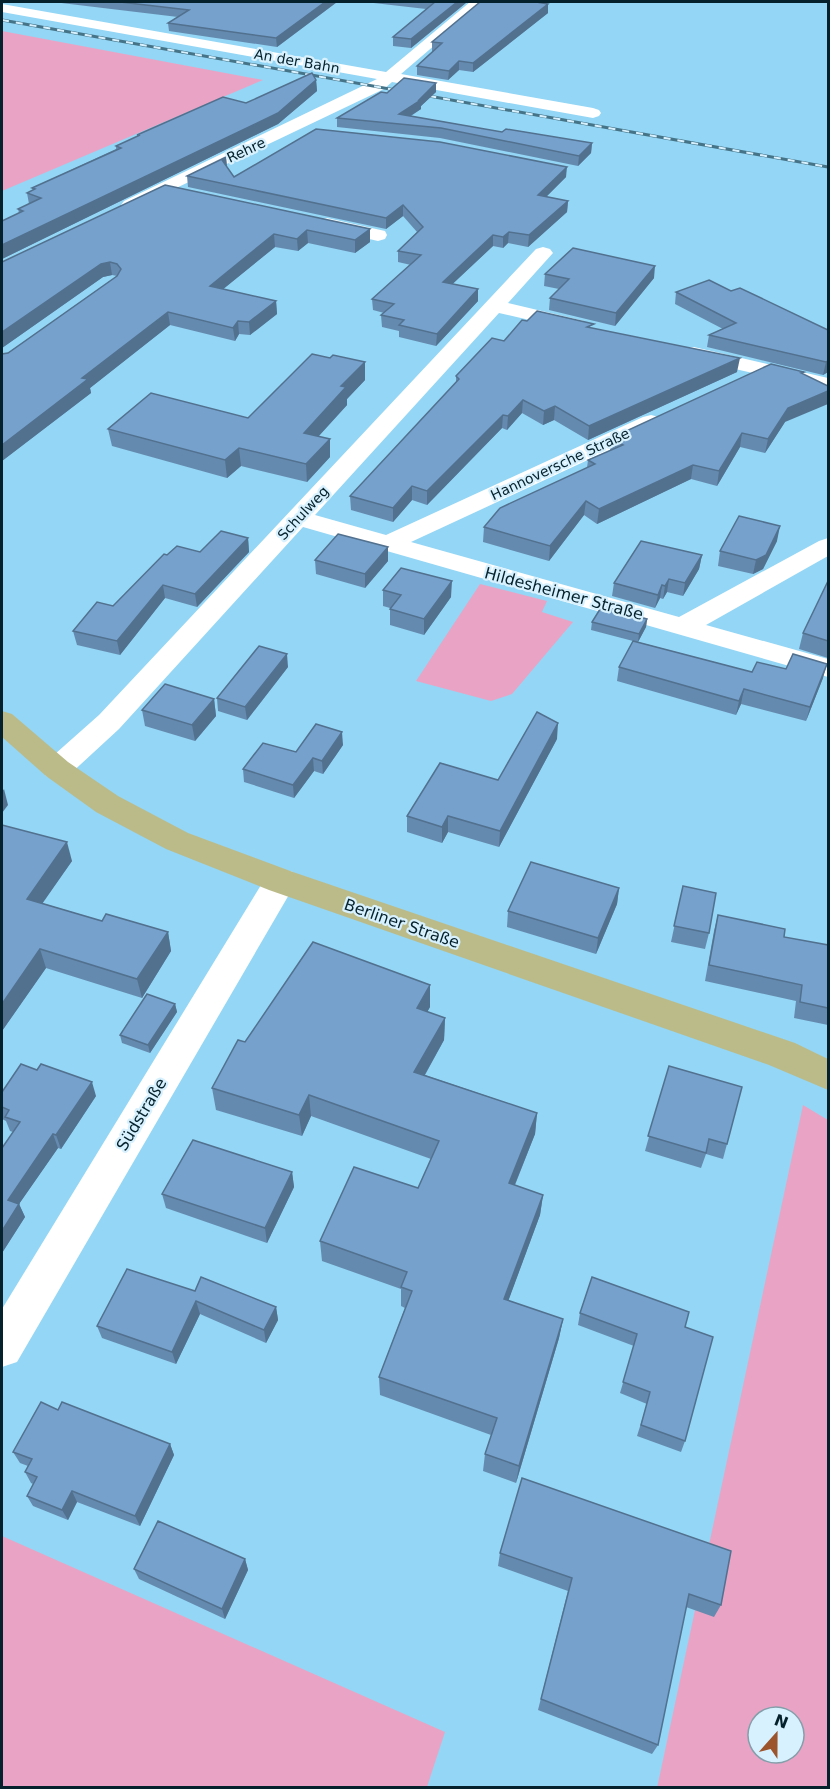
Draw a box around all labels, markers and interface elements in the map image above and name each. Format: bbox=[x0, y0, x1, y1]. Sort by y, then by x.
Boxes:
street label: An der Bahn bbox=[253, 46, 341, 76]
street label: Rehre bbox=[224, 134, 268, 166]
street label: Hannoversche Straße bbox=[488, 425, 632, 503]
street label: Schulweg bbox=[274, 483, 332, 543]
street label: Hildesheimer Straße bbox=[482, 563, 645, 624]
street label: Berliner Straße bbox=[342, 895, 462, 952]
street label: Südstraße bbox=[112, 1074, 171, 1154]
north arrow bbox=[746, 1705, 806, 1765]
text: N bbox=[772, 1710, 791, 1733]

